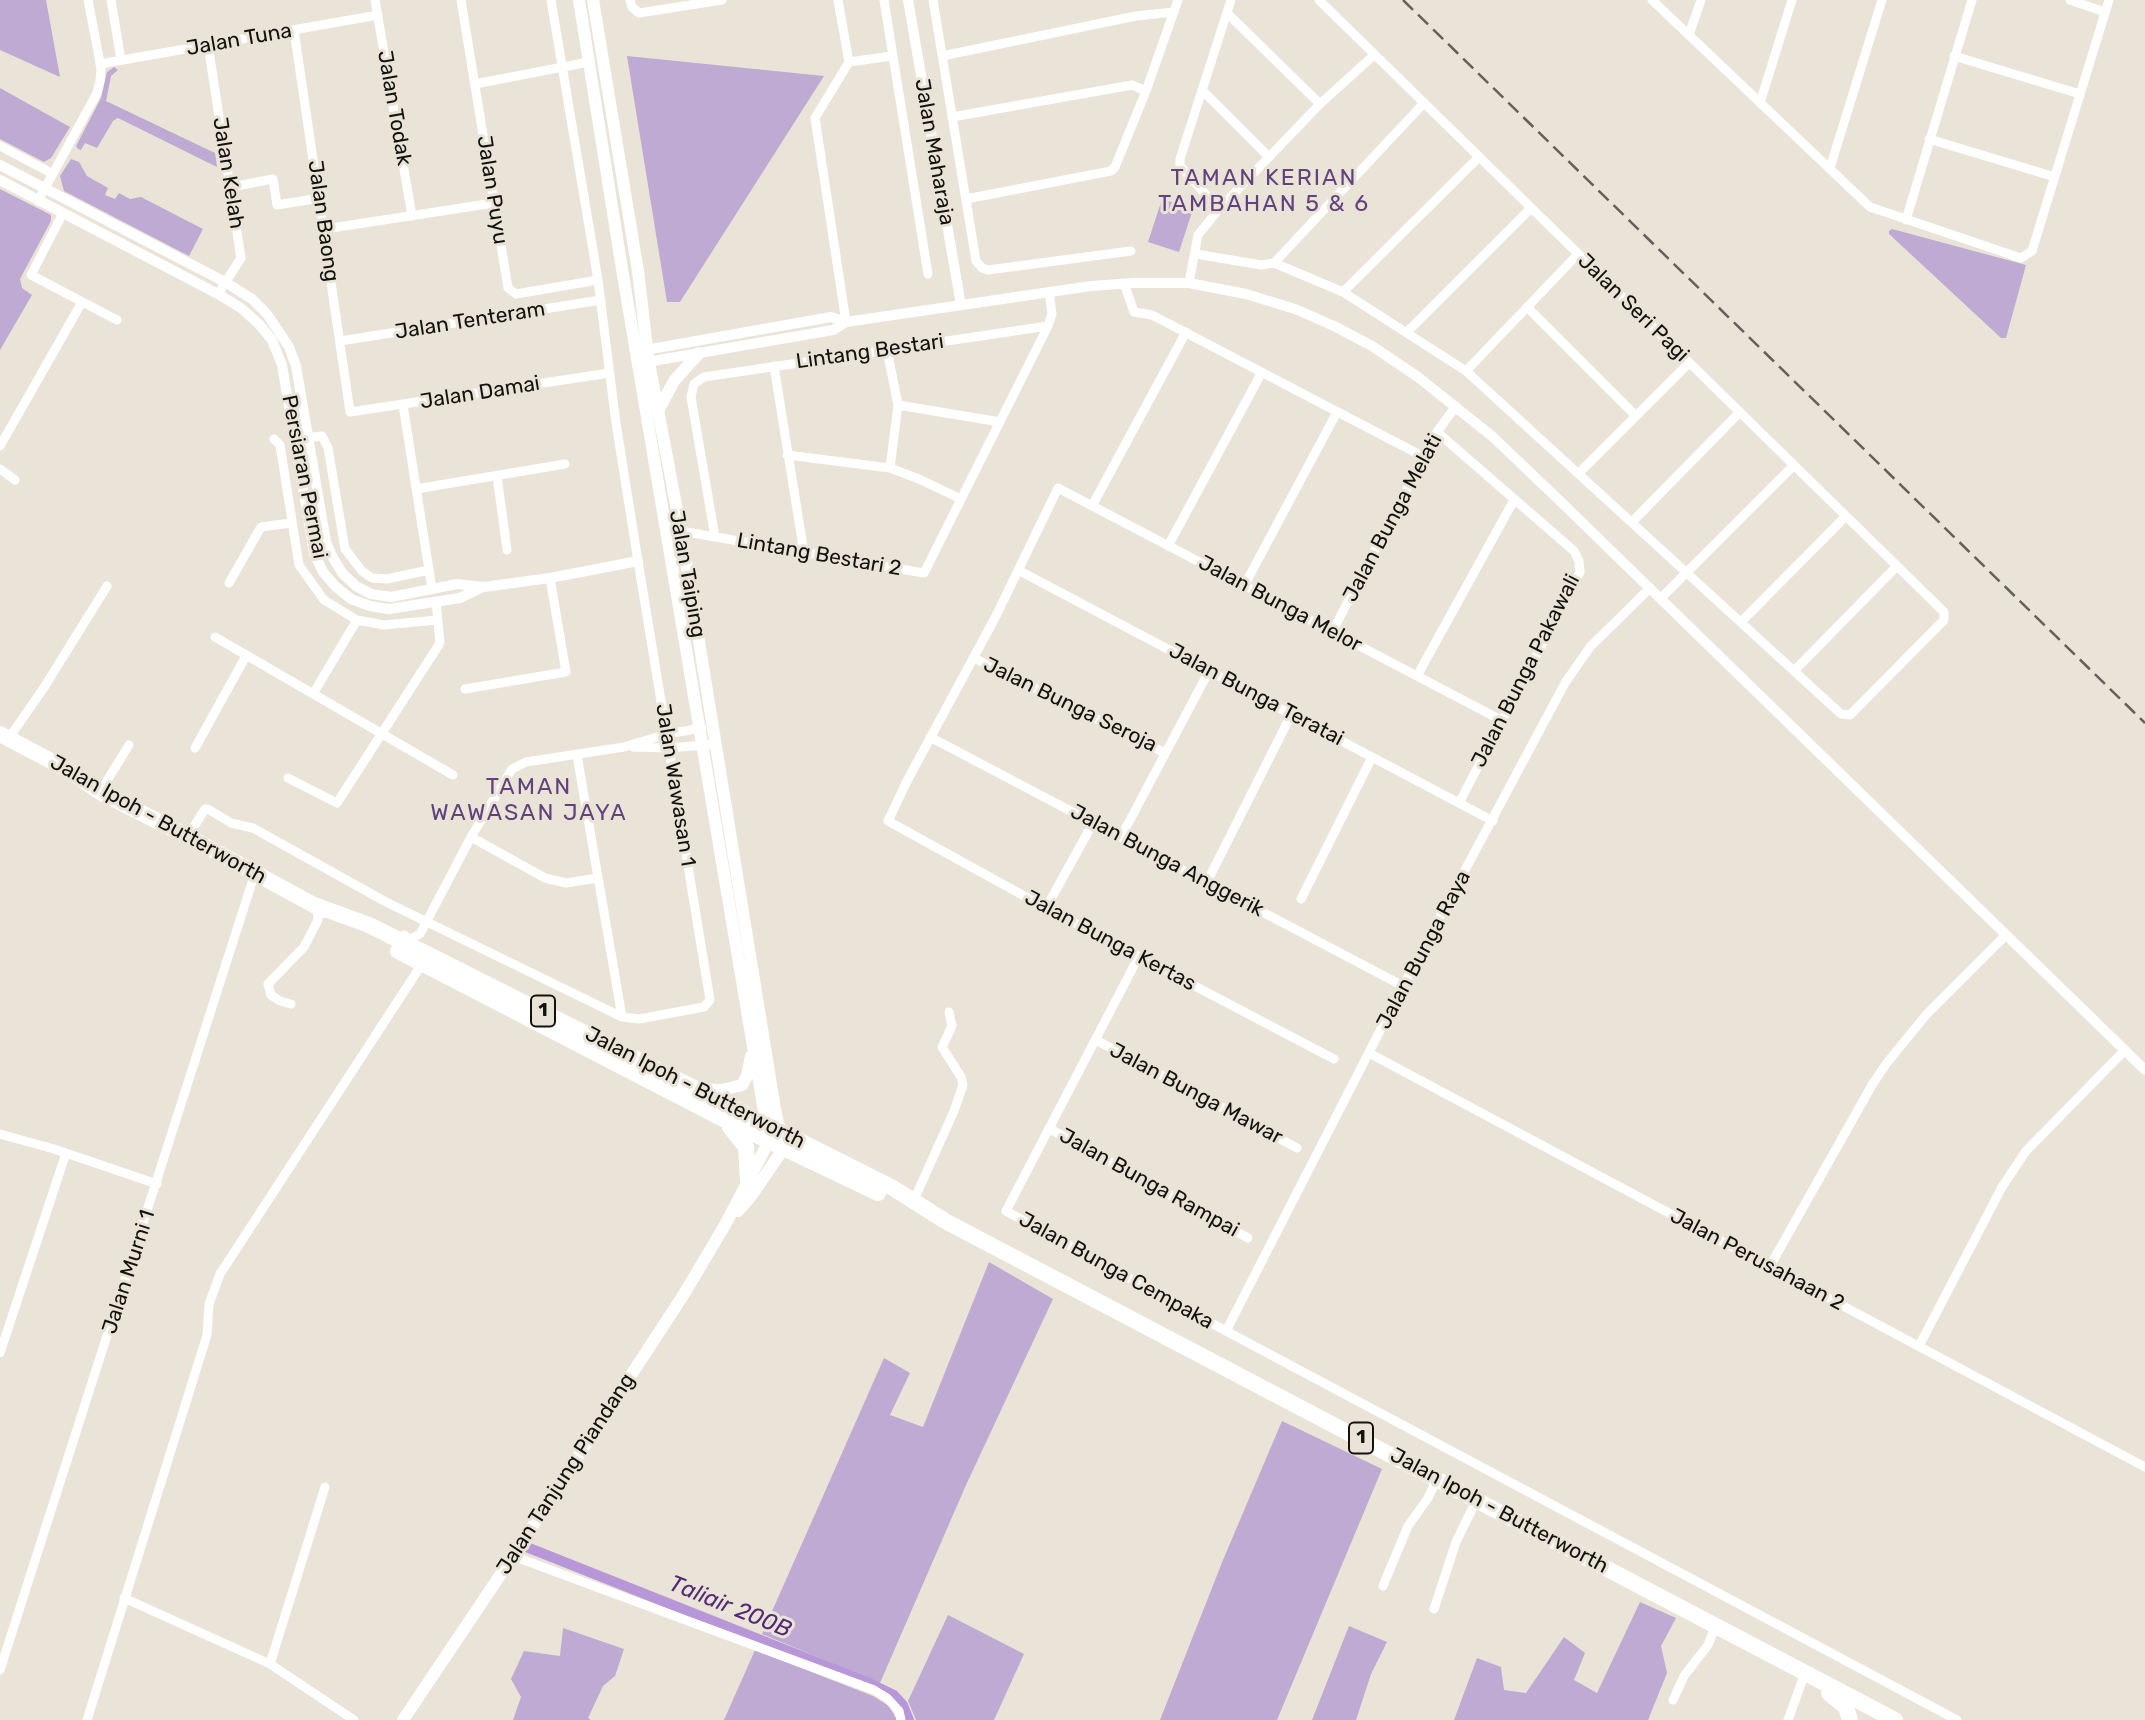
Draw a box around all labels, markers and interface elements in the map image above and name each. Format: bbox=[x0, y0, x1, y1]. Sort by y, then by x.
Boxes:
street label: Jalan Tuna bbox=[184, 18, 294, 62]
street label: Jalan Todak bbox=[371, 48, 417, 168]
street label: Jalan Maharaja bbox=[909, 77, 959, 227]
street label: Jalan Kelah bbox=[207, 115, 249, 231]
street label: Jalan Puyu bbox=[471, 134, 513, 246]
street label: Jalan Baong bbox=[302, 159, 344, 283]
district label: TAMAN KERIAN TAMBAHAN 5 & 6 bbox=[1160, 164, 1368, 218]
street label: Jalan Seri Pagi bbox=[1572, 249, 1694, 367]
street label: Jalan Tenteram bbox=[393, 297, 547, 345]
street label: Lintang Bestari bbox=[794, 329, 946, 375]
street label: Jalan Damai bbox=[418, 371, 542, 415]
street label: Persiaran Permai bbox=[276, 393, 332, 561]
street label: Jalan Bunga Melati bbox=[1338, 430, 1448, 606]
street label: Jalan Taiping bbox=[663, 508, 711, 640]
street label: Lintang Bestari 2 bbox=[735, 528, 903, 582]
street label: Jalan Bunga Melor bbox=[1194, 550, 1366, 658]
street label: Jalan Bunga Pakawali bbox=[1466, 570, 1586, 772]
street label: Jalan Bunga Teratai bbox=[1164, 638, 1348, 752]
street label: Jalan Bunga Seroja bbox=[979, 652, 1161, 758]
street label: Jalan Wawasan 1 bbox=[650, 702, 700, 868]
street label: Jalan Ipoh - Butterworth bbox=[45, 750, 271, 890]
district label: TAMAN WAWASAN JAYA bbox=[432, 773, 626, 827]
street label: Jalan Bunga Anggerik bbox=[1066, 799, 1268, 923]
street label: Jalan Bunga Raya bbox=[1372, 866, 1476, 1034]
street label: Jalan Bunga Kertas bbox=[1020, 885, 1200, 997]
road number: 1 bbox=[531, 995, 555, 1026]
street label: Jalan Ipoh - Butterworth bbox=[581, 1022, 809, 1154]
street label: Jalan Bunga Mawar bbox=[1105, 1038, 1287, 1150]
street label: Jalan Bunga Rampai bbox=[1055, 1123, 1243, 1243]
street label: Jalan Perusahaan 2 bbox=[1666, 1203, 1848, 1317]
street label: Jalan Murni 1 bbox=[97, 1207, 161, 1337]
street label: Jalan Bunga Cempaka bbox=[1014, 1207, 1218, 1335]
street label: Jalan Tanjung Piandang bbox=[492, 1369, 640, 1579]
road number: 1 bbox=[1349, 1422, 1373, 1454]
street label: Jalan Ipoh - Butterworth bbox=[1386, 1443, 1612, 1579]
water label: Taliair 200B bbox=[665, 1570, 795, 1644]

